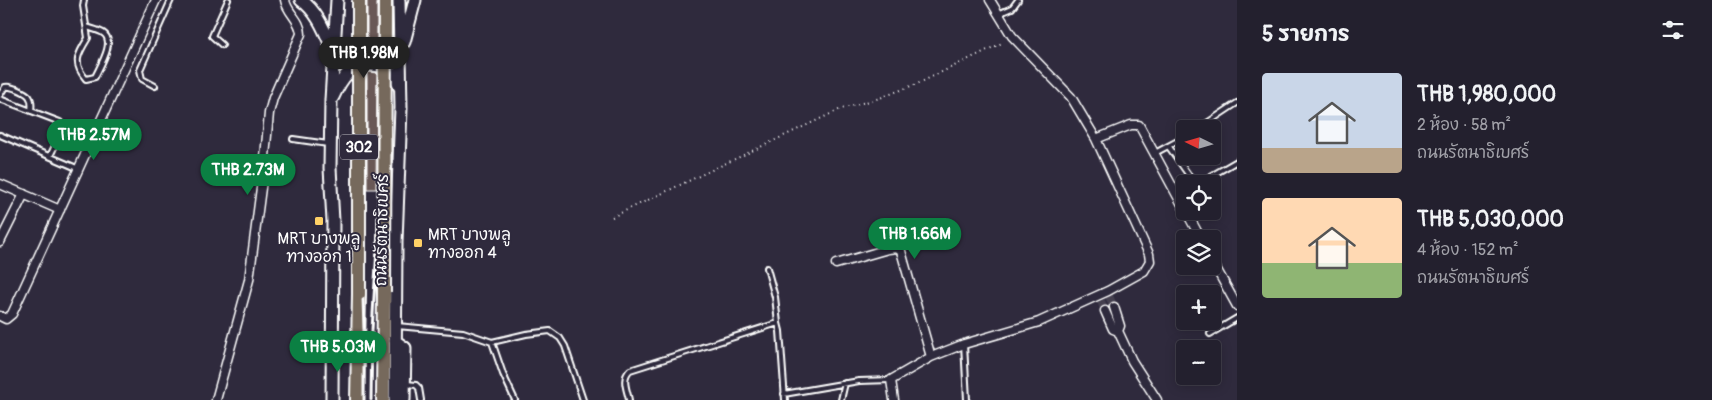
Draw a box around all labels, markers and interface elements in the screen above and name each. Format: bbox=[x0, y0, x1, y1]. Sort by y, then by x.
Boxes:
icon: filters bbox=[1659, 16, 1687, 44]
text: 5 รายการ bbox=[1262, 21, 1350, 48]
pin: THB 1.98M bbox=[307, 36, 421, 79]
text: THB 1.98M bbox=[329, 43, 399, 63]
text: THB 1,980,000 bbox=[1417, 81, 1556, 108]
icon: home bbox=[1302, 93, 1362, 153]
text: 2 ห้อง · 58 m² bbox=[1417, 115, 1511, 135]
pin: THB 2.57M bbox=[37, 119, 151, 161]
north arrow bbox=[1176, 120, 1221, 165]
map controls bbox=[1176, 120, 1221, 385]
text: THB 2.57M bbox=[58, 125, 130, 145]
road number: 302 bbox=[340, 134, 378, 160]
text: ถนนรัตนาธิเบศร์ bbox=[1417, 143, 1529, 163]
pin: THB 2.73M bbox=[191, 154, 305, 196]
text: THB 2.73M bbox=[212, 160, 284, 180]
street label: ถนนรัตนาธิเบศร์ bbox=[369, 173, 393, 286]
button: locate bbox=[1176, 175, 1221, 220]
text: THB 5,030,000 bbox=[1417, 206, 1564, 233]
marker: MRT บางพลู ทางออก 1 bbox=[313, 215, 325, 227]
pin: THB 1.66M bbox=[858, 218, 972, 260]
icon: home bbox=[1302, 218, 1362, 278]
text: THB 1.66M bbox=[879, 224, 951, 244]
place label: MRT บางพลู ทางออก 4 bbox=[428, 225, 511, 263]
place label: MRT บางพลู ทางออก 1 bbox=[278, 229, 360, 267]
button: layers bbox=[1176, 230, 1221, 275]
marker: MRT บางพลู ทางออก 4 bbox=[412, 237, 424, 249]
text: 4 ห้อง · 152 m² bbox=[1417, 240, 1518, 260]
text: ถนนรัตนาธิเบศร์ bbox=[1417, 268, 1529, 288]
button: + bbox=[1176, 285, 1221, 330]
pin: THB 5.03M bbox=[281, 330, 395, 373]
text: THB 5.03M bbox=[300, 337, 376, 357]
button: − bbox=[1176, 340, 1221, 385]

